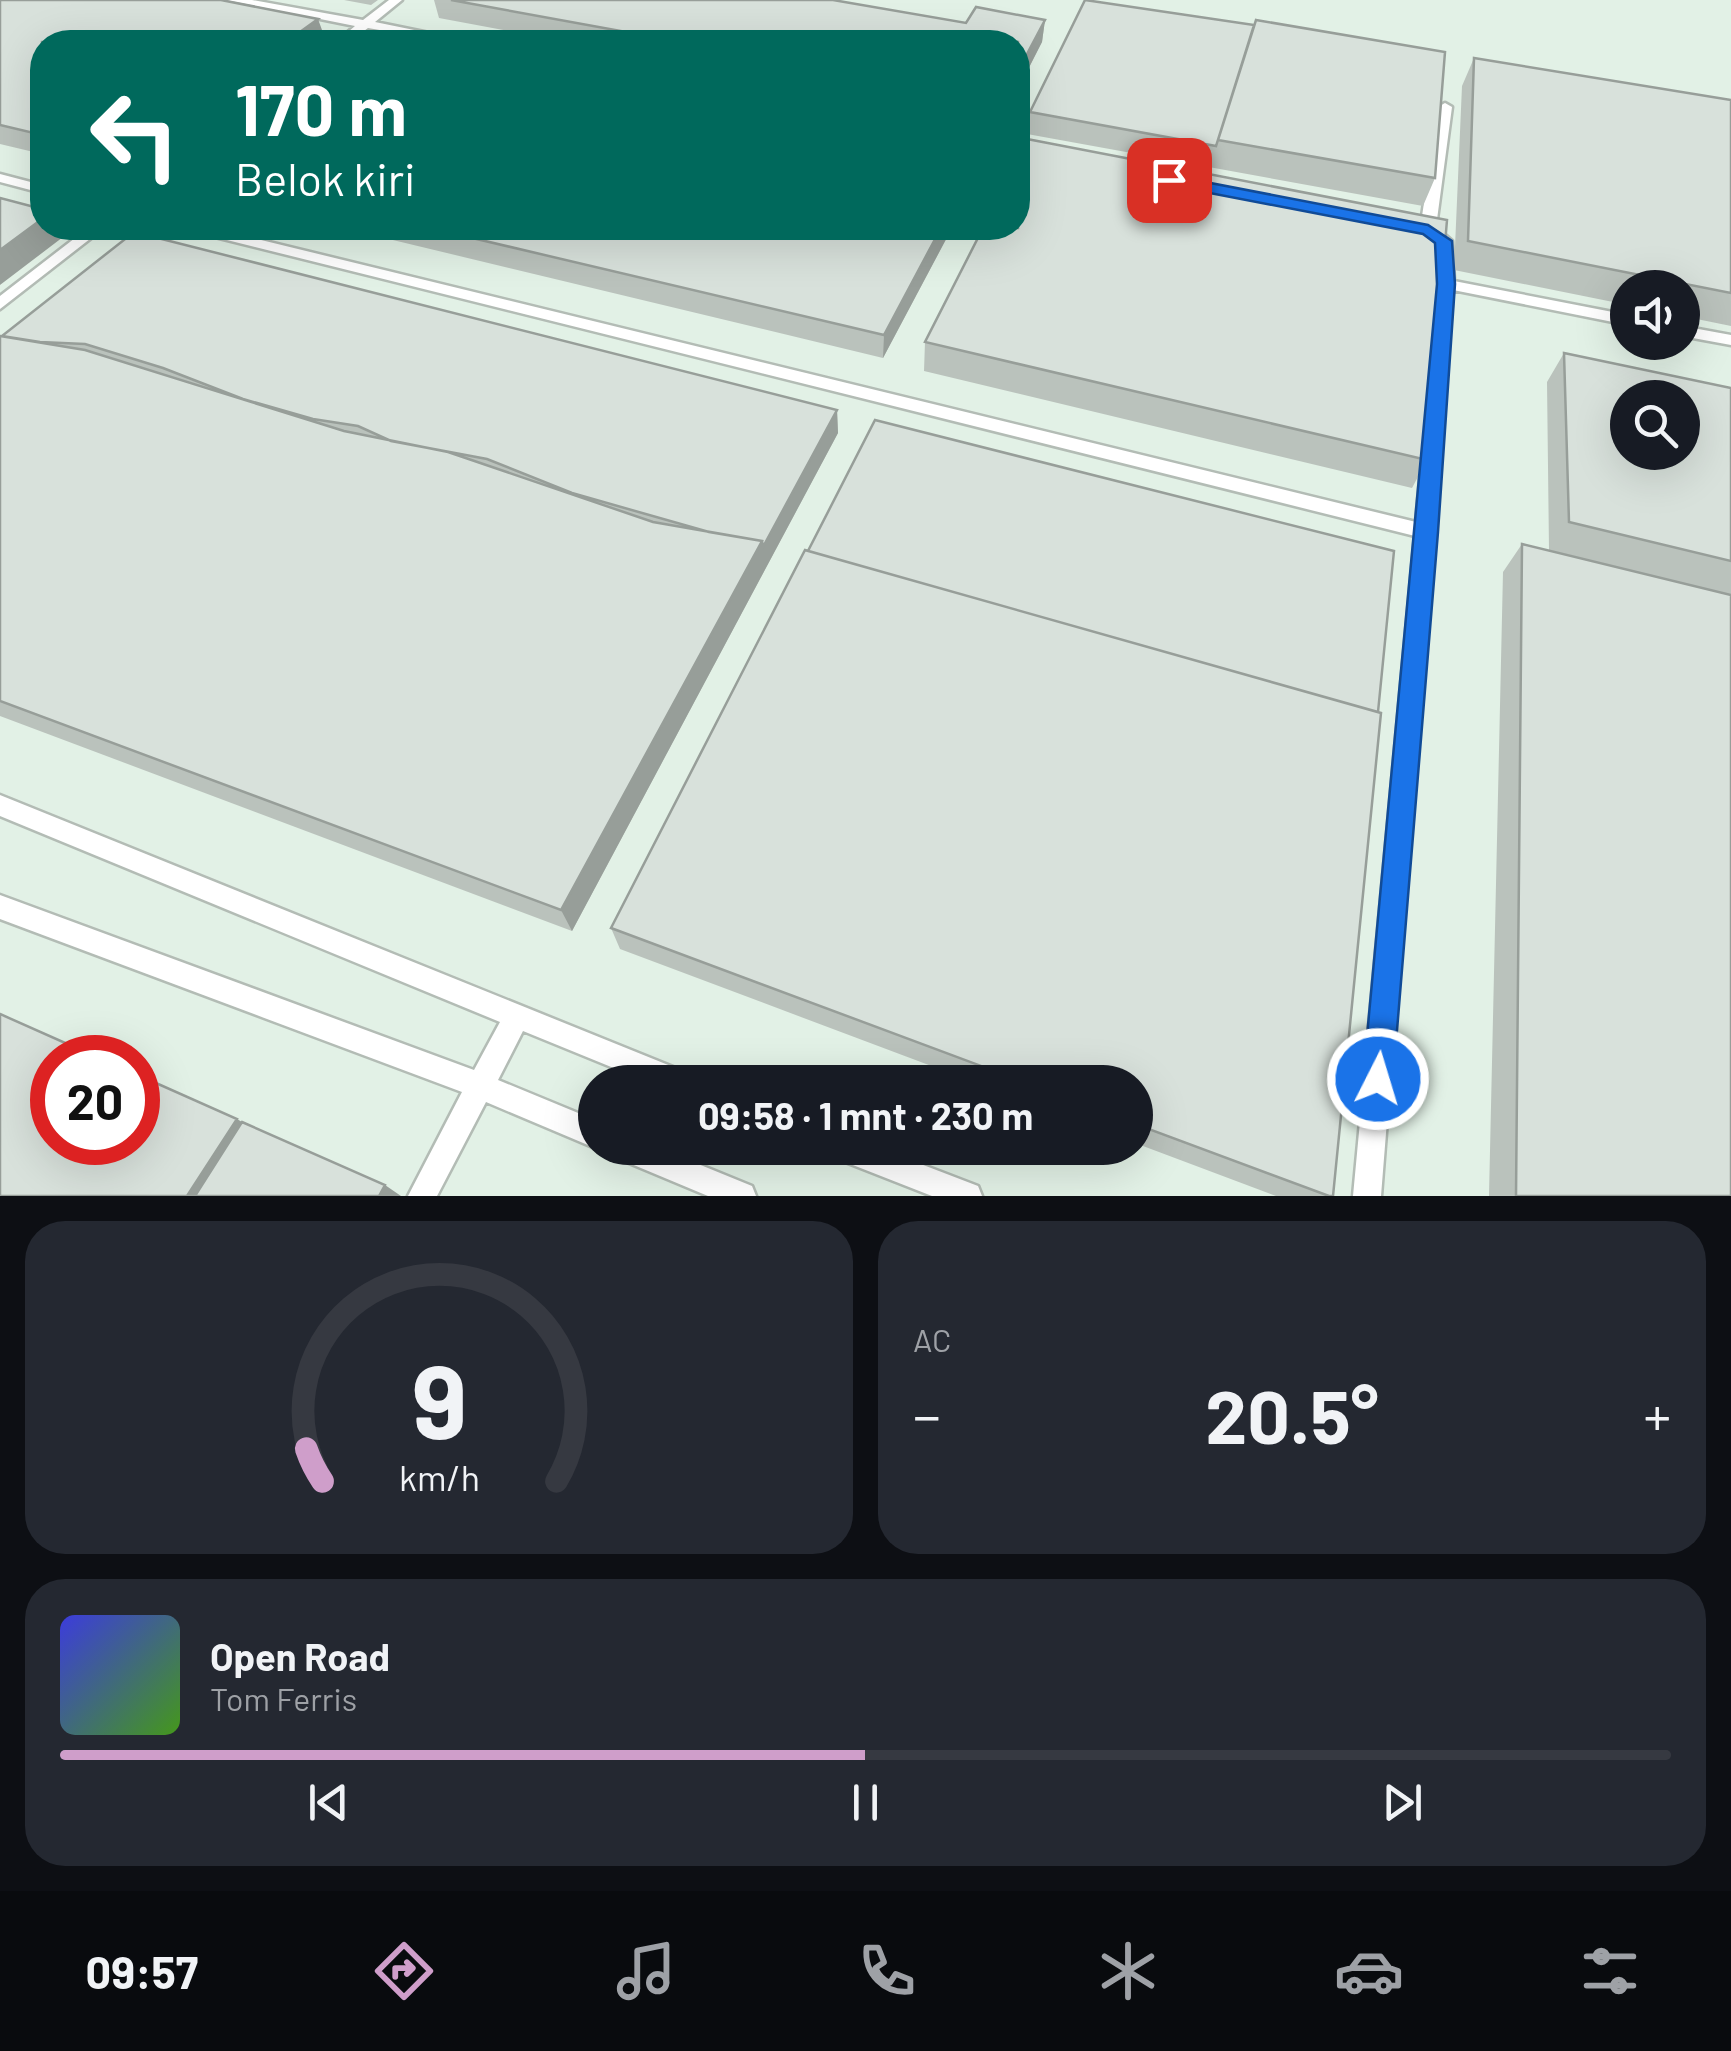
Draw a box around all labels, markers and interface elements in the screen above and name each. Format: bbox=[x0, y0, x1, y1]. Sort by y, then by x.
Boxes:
text: 170 m bbox=[235, 66, 407, 150]
icon: left bbox=[70, 70, 200, 200]
pin bbox=[1127, 138, 1212, 223]
text: Belok kiri bbox=[235, 151, 416, 205]
icon: arrive bbox=[1142, 153, 1197, 208]
map controls bbox=[1610, 270, 1700, 470]
button: sound bbox=[1610, 270, 1700, 360]
button: search bbox=[1610, 380, 1700, 470]
position arrow bbox=[1326, 1027, 1430, 1131]
speed limit sign: 20 bbox=[30, 1035, 160, 1165]
text: 09:58 · 1 mnt · 230 m bbox=[698, 1092, 1033, 1138]
text: AC bbox=[913, 1320, 951, 1358]
text: 9 bbox=[411, 1335, 467, 1460]
text: 20.5° bbox=[1205, 1369, 1379, 1459]
text: − bbox=[913, 1381, 941, 1447]
text: + bbox=[1643, 1381, 1671, 1447]
text: km/h bbox=[399, 1455, 479, 1498]
text: Open Road bbox=[210, 1633, 390, 1679]
text: Tom Ferris bbox=[210, 1679, 357, 1717]
icon: previous bbox=[301, 1775, 356, 1830]
icon: pause bbox=[838, 1775, 893, 1830]
icon: next bbox=[1375, 1775, 1430, 1830]
icon: directions bbox=[369, 1936, 439, 2006]
icon: music bbox=[611, 1936, 681, 2006]
icon: phone bbox=[852, 1936, 922, 2006]
icon: climate bbox=[1093, 1936, 1163, 2006]
icon: car bbox=[1334, 1936, 1404, 2006]
icon: filters bbox=[1575, 1936, 1645, 2006]
text: 09:57 bbox=[86, 1944, 198, 1998]

